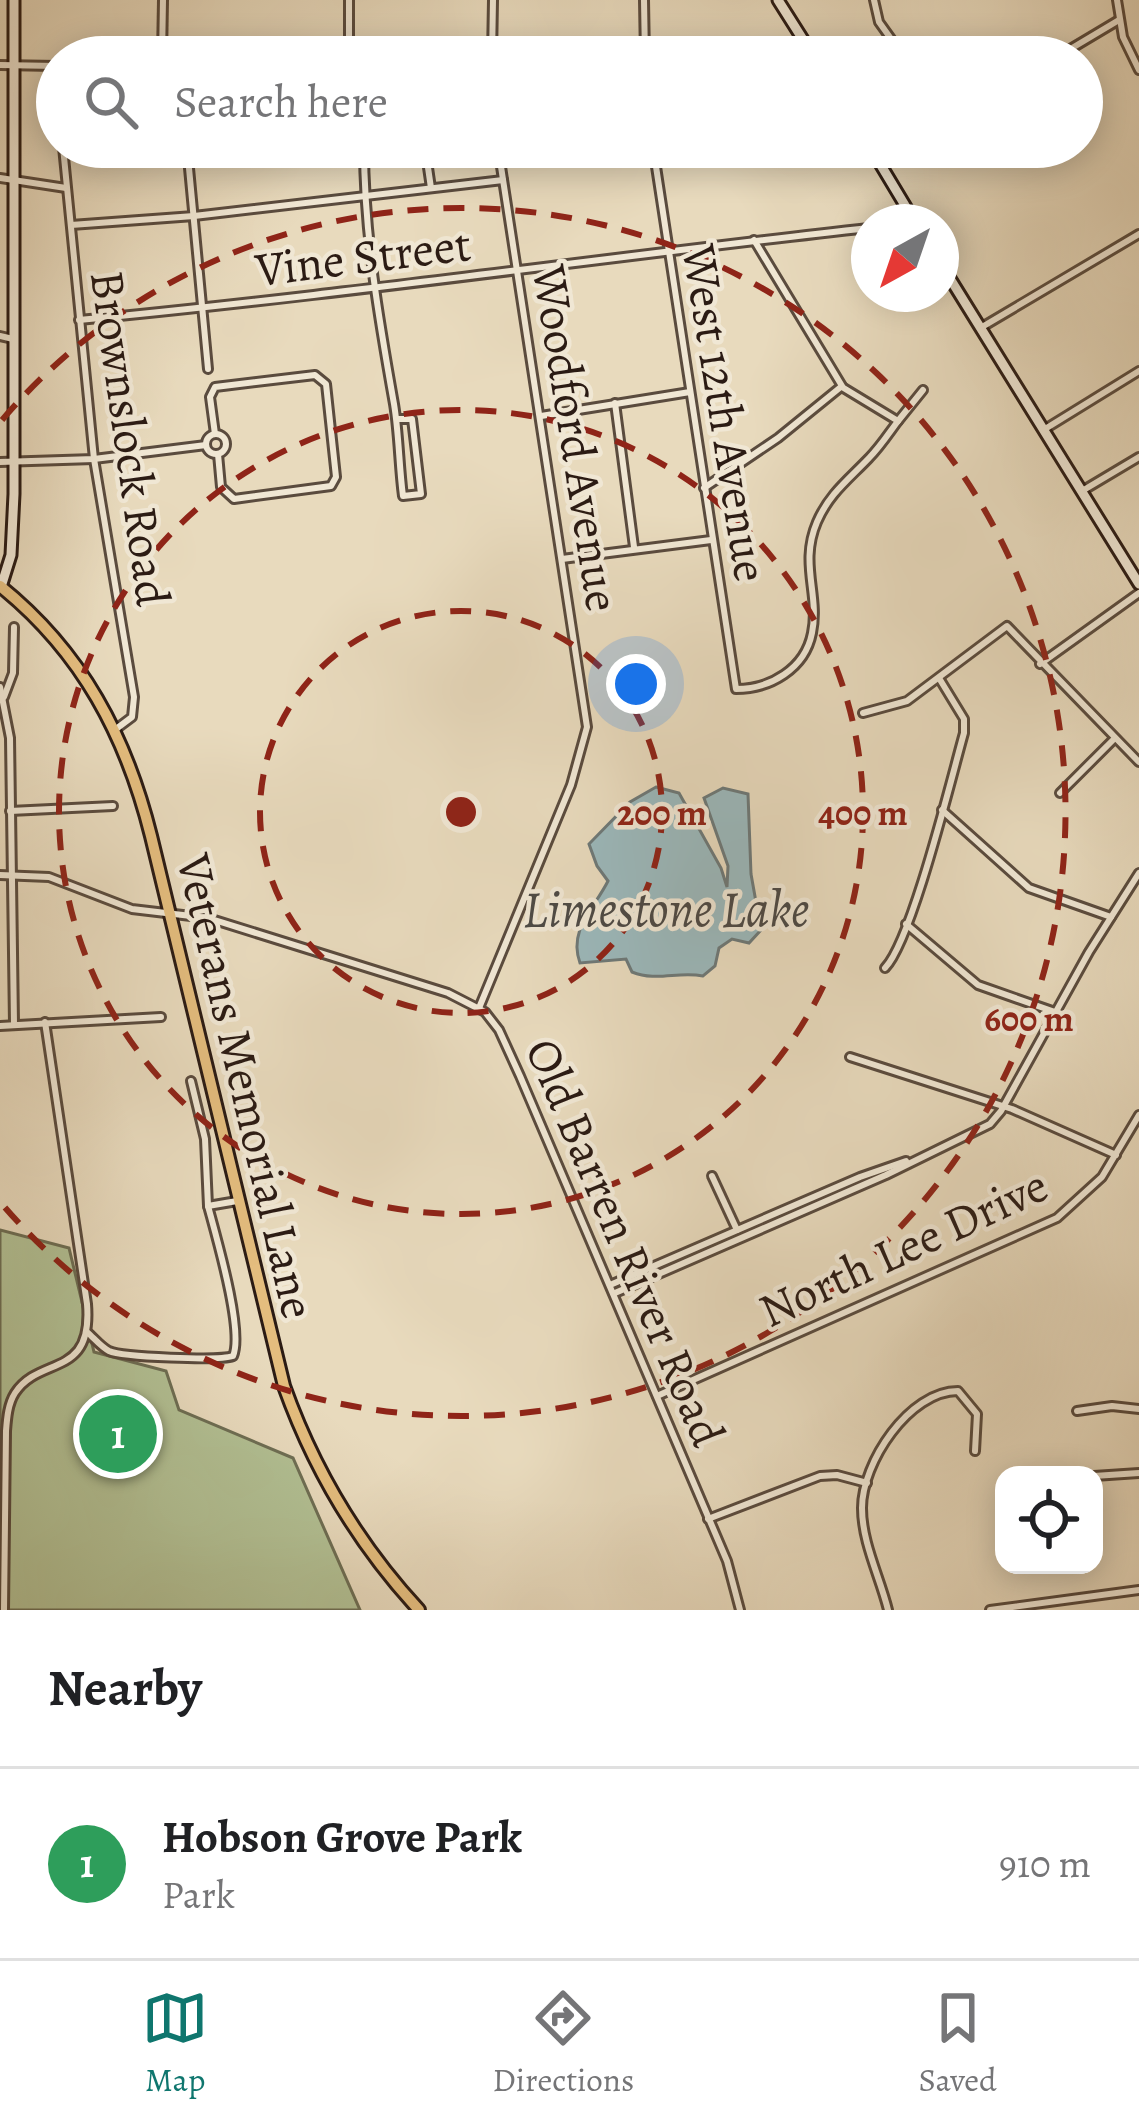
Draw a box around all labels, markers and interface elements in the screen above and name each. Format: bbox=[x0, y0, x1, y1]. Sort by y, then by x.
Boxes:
search box bbox=[36, 36, 1103, 168]
icon: search bbox=[78, 69, 144, 135]
text: Search here bbox=[174, 71, 388, 133]
north arrow bbox=[851, 204, 959, 312]
street label: Vine Street bbox=[251, 211, 474, 303]
street label: West 12th Avenue bbox=[666, 239, 784, 586]
street label: Woodford Avenue bbox=[516, 259, 636, 616]
street label: Brownslock Road bbox=[74, 266, 186, 610]
your location bbox=[606, 654, 666, 714]
text: 200 m bbox=[617, 788, 707, 837]
text: 400 m bbox=[818, 788, 908, 837]
centre of rings bbox=[440, 791, 482, 833]
street label: Veterans Memorial Lane bbox=[160, 846, 332, 1325]
water label: Limestone Lake bbox=[523, 874, 809, 944]
text: 600 m bbox=[984, 994, 1074, 1043]
street label: Old Barren River Road bbox=[509, 1028, 741, 1457]
street label: North Lee Drive bbox=[748, 1152, 1058, 1344]
pin: 1 bbox=[79, 1389, 157, 1479]
map controls bbox=[995, 1466, 1103, 1574]
button: locate bbox=[995, 1466, 1103, 1574]
text: Nearby bbox=[48, 1653, 202, 1723]
text: Hobson Grove Park bbox=[162, 1806, 522, 1868]
text: 1 bbox=[80, 1837, 94, 1890]
text: 910 m bbox=[999, 1837, 1091, 1890]
text: Park bbox=[162, 1868, 235, 1921]
tab: Map bbox=[142, 1985, 208, 2102]
tab: Directions bbox=[493, 1985, 634, 2102]
tab: Saved bbox=[919, 1985, 997, 2102]

